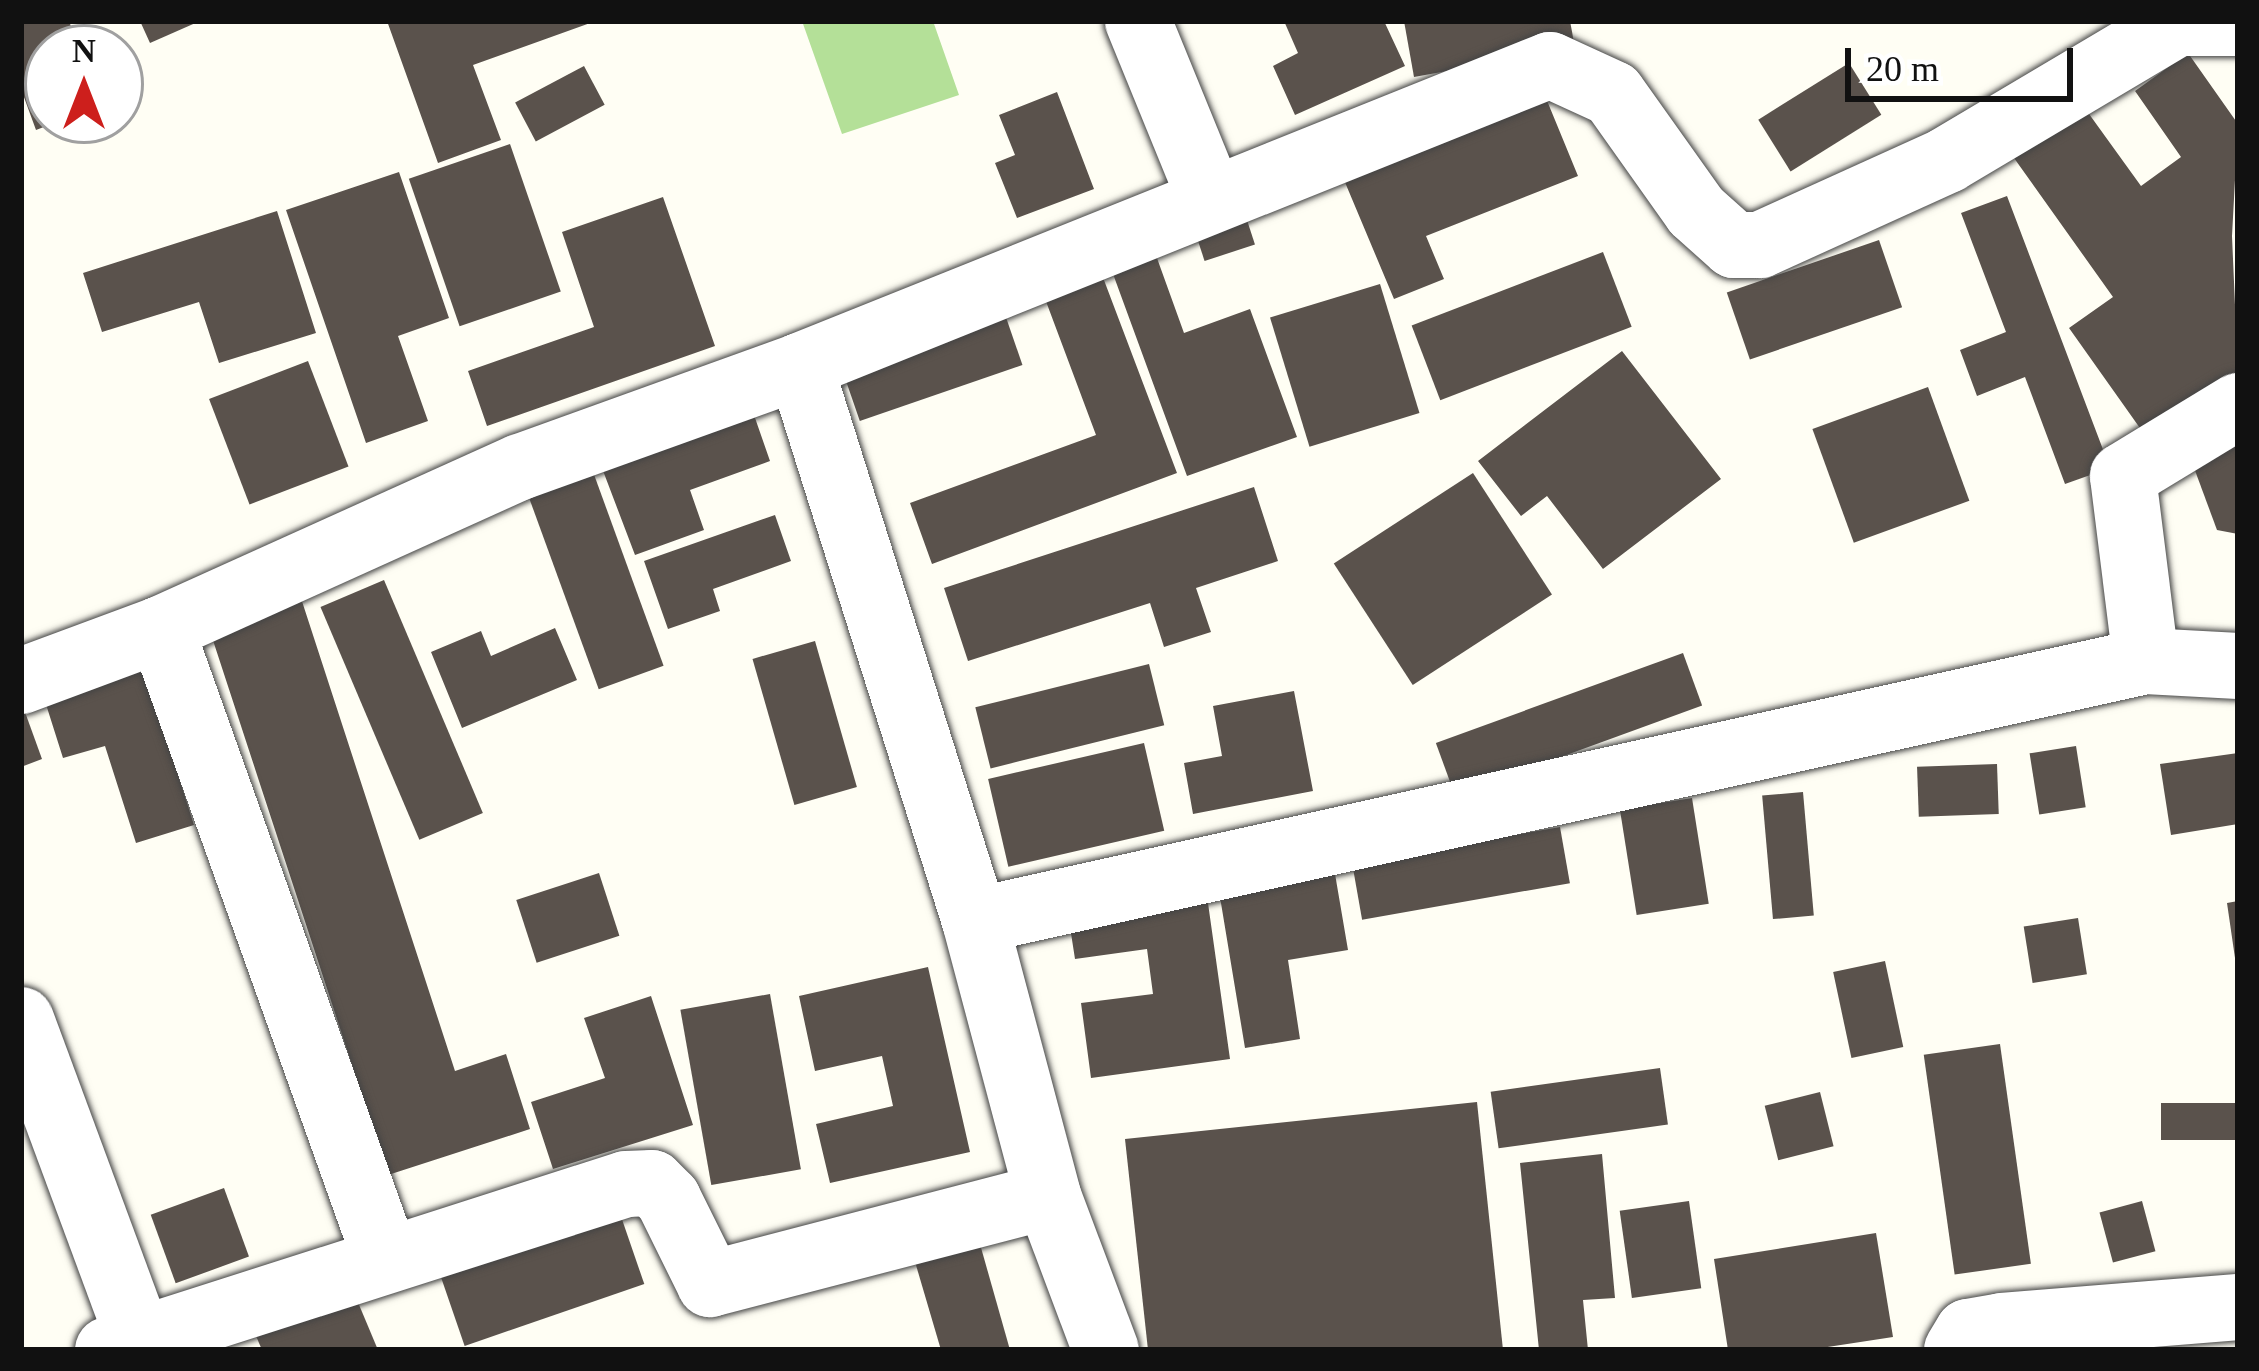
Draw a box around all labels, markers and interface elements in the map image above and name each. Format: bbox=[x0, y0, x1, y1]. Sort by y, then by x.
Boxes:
north arrow bbox=[24, 24, 144, 144]
scale bar bbox=[1851, 24, 2079, 98]
text: N bbox=[72, 33, 96, 69]
text: 20 m bbox=[1866, 49, 1939, 89]

